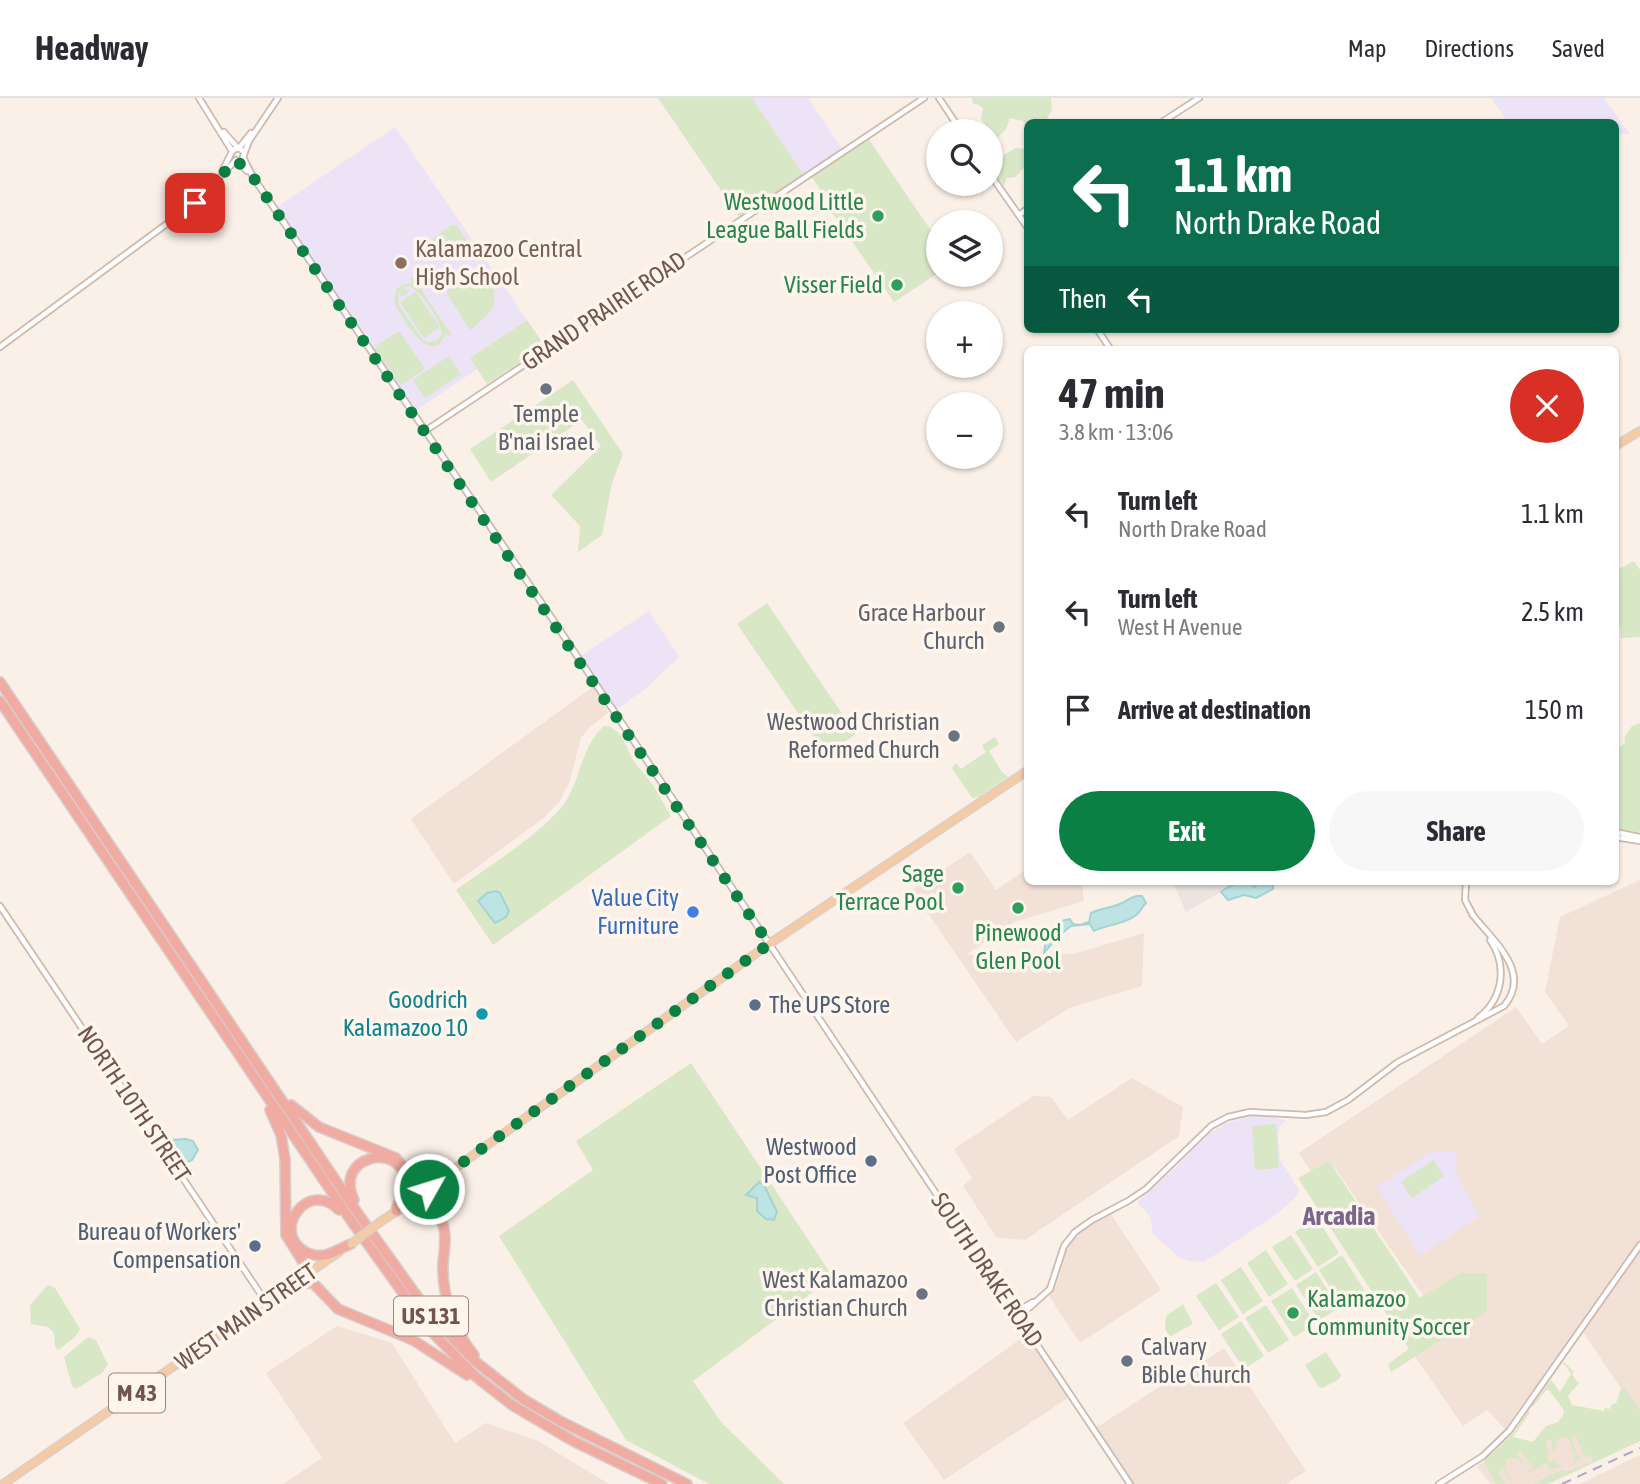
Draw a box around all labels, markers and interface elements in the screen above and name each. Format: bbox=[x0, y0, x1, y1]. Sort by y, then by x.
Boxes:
text: Headway bbox=[35, 29, 148, 67]
text: Map bbox=[1348, 35, 1386, 62]
text: Directions bbox=[1424, 35, 1514, 62]
text: Saved bbox=[1552, 35, 1605, 62]
map controls bbox=[926, 119, 1003, 469]
button: search bbox=[926, 119, 1003, 196]
text: 1.1 km bbox=[1174, 146, 1292, 202]
icon: left bbox=[1059, 147, 1150, 238]
pin bbox=[165, 173, 225, 233]
icon: arrive bbox=[176, 184, 214, 222]
place label: Westwood Little League Ball Fields bbox=[706, 188, 864, 243]
text: North Drake Road bbox=[1174, 204, 1381, 241]
marker: Westwood Little League Ball Fields bbox=[870, 208, 886, 224]
button: layers bbox=[926, 210, 1003, 287]
place label: Kalamazoo Central High School bbox=[415, 235, 583, 290]
street label: GRAND PRAIRIE ROAD bbox=[517, 246, 691, 375]
marker: Kalamazoo Central High School bbox=[393, 255, 409, 271]
place label: Visser Field bbox=[784, 271, 883, 298]
marker: Visser Field bbox=[889, 277, 905, 293]
icon: left bbox=[1121, 280, 1159, 318]
text: Then bbox=[1059, 284, 1107, 314]
button: + bbox=[926, 301, 1003, 378]
text: 47 min bbox=[1059, 369, 1165, 417]
button: close bbox=[1510, 369, 1584, 443]
marker: Temple B'nai Israel bbox=[538, 381, 554, 397]
button: − bbox=[926, 392, 1003, 469]
place label: Temple B'nai Israel bbox=[498, 400, 595, 455]
text: 3.8 km · 13:06 bbox=[1059, 419, 1174, 445]
text: Turn left bbox=[1118, 486, 1198, 516]
icon: left bbox=[1059, 495, 1097, 533]
text: 1.1 km bbox=[1521, 499, 1584, 529]
text: North Drake Road bbox=[1118, 516, 1267, 542]
text: Turn left bbox=[1118, 584, 1198, 614]
icon: left bbox=[1059, 593, 1097, 631]
text: 2.5 km bbox=[1521, 597, 1584, 627]
place label: Grace Harbour Church bbox=[858, 599, 986, 654]
text: West H Avenue bbox=[1118, 614, 1243, 640]
marker: Grace Harbour Church bbox=[991, 619, 1007, 635]
icon: arrive bbox=[1059, 691, 1097, 729]
text: Arrive at destination bbox=[1118, 695, 1311, 725]
text: 150 m bbox=[1525, 695, 1584, 725]
place label: Westwood Christian Reformed Church bbox=[767, 708, 940, 763]
marker: Westwood Christian Reformed Church bbox=[946, 728, 962, 744]
button: Exit bbox=[1059, 791, 1315, 871]
button: Share bbox=[1329, 791, 1584, 871]
place label: Sage Terrace Pool bbox=[836, 860, 945, 915]
marker: Sage Terrace Pool bbox=[950, 880, 966, 896]
place label: Value City Furniture bbox=[592, 884, 679, 939]
marker: Pinewood Glen Pool bbox=[1010, 900, 1026, 916]
marker: Value City Furniture bbox=[685, 904, 701, 920]
place label: Pinewood Glen Pool bbox=[974, 919, 1062, 974]
place label: Goodrich Kalamazoo 10 bbox=[343, 986, 468, 1041]
place label: The UPS Store bbox=[769, 991, 890, 1018]
marker: The UPS Store bbox=[747, 997, 763, 1013]
marker: Goodrich Kalamazoo 10 bbox=[474, 1006, 490, 1022]
street label: NORTH 10TH STREET bbox=[72, 1021, 197, 1187]
place label: Westwood Post Office bbox=[763, 1133, 857, 1188]
position arrow bbox=[392, 1152, 466, 1226]
marker: Westwood Post Office bbox=[863, 1153, 879, 1169]
street label: SOUTH DRAKE ROAD bbox=[926, 1188, 1049, 1352]
district label: Arcadia bbox=[1302, 1201, 1375, 1231]
place label: Bureau of Workers' Compensation bbox=[77, 1218, 241, 1273]
marker: Bureau of Workers' Compensation bbox=[247, 1238, 263, 1254]
street label: WEST MAIN STREET bbox=[170, 1258, 322, 1375]
place label: West Kalamazoo Christian Church bbox=[762, 1266, 908, 1321]
place label: Kalamazoo Community Soccer bbox=[1307, 1285, 1470, 1340]
marker: West Kalamazoo Christian Church bbox=[914, 1286, 930, 1302]
road number: US 131 bbox=[394, 1296, 468, 1336]
marker: Kalamazoo Community Soccer bbox=[1285, 1305, 1301, 1321]
place label: Calvary Bible Church bbox=[1141, 1333, 1251, 1388]
marker: Calvary Bible Church bbox=[1119, 1353, 1135, 1369]
road number: M 43 bbox=[109, 1374, 165, 1412]

